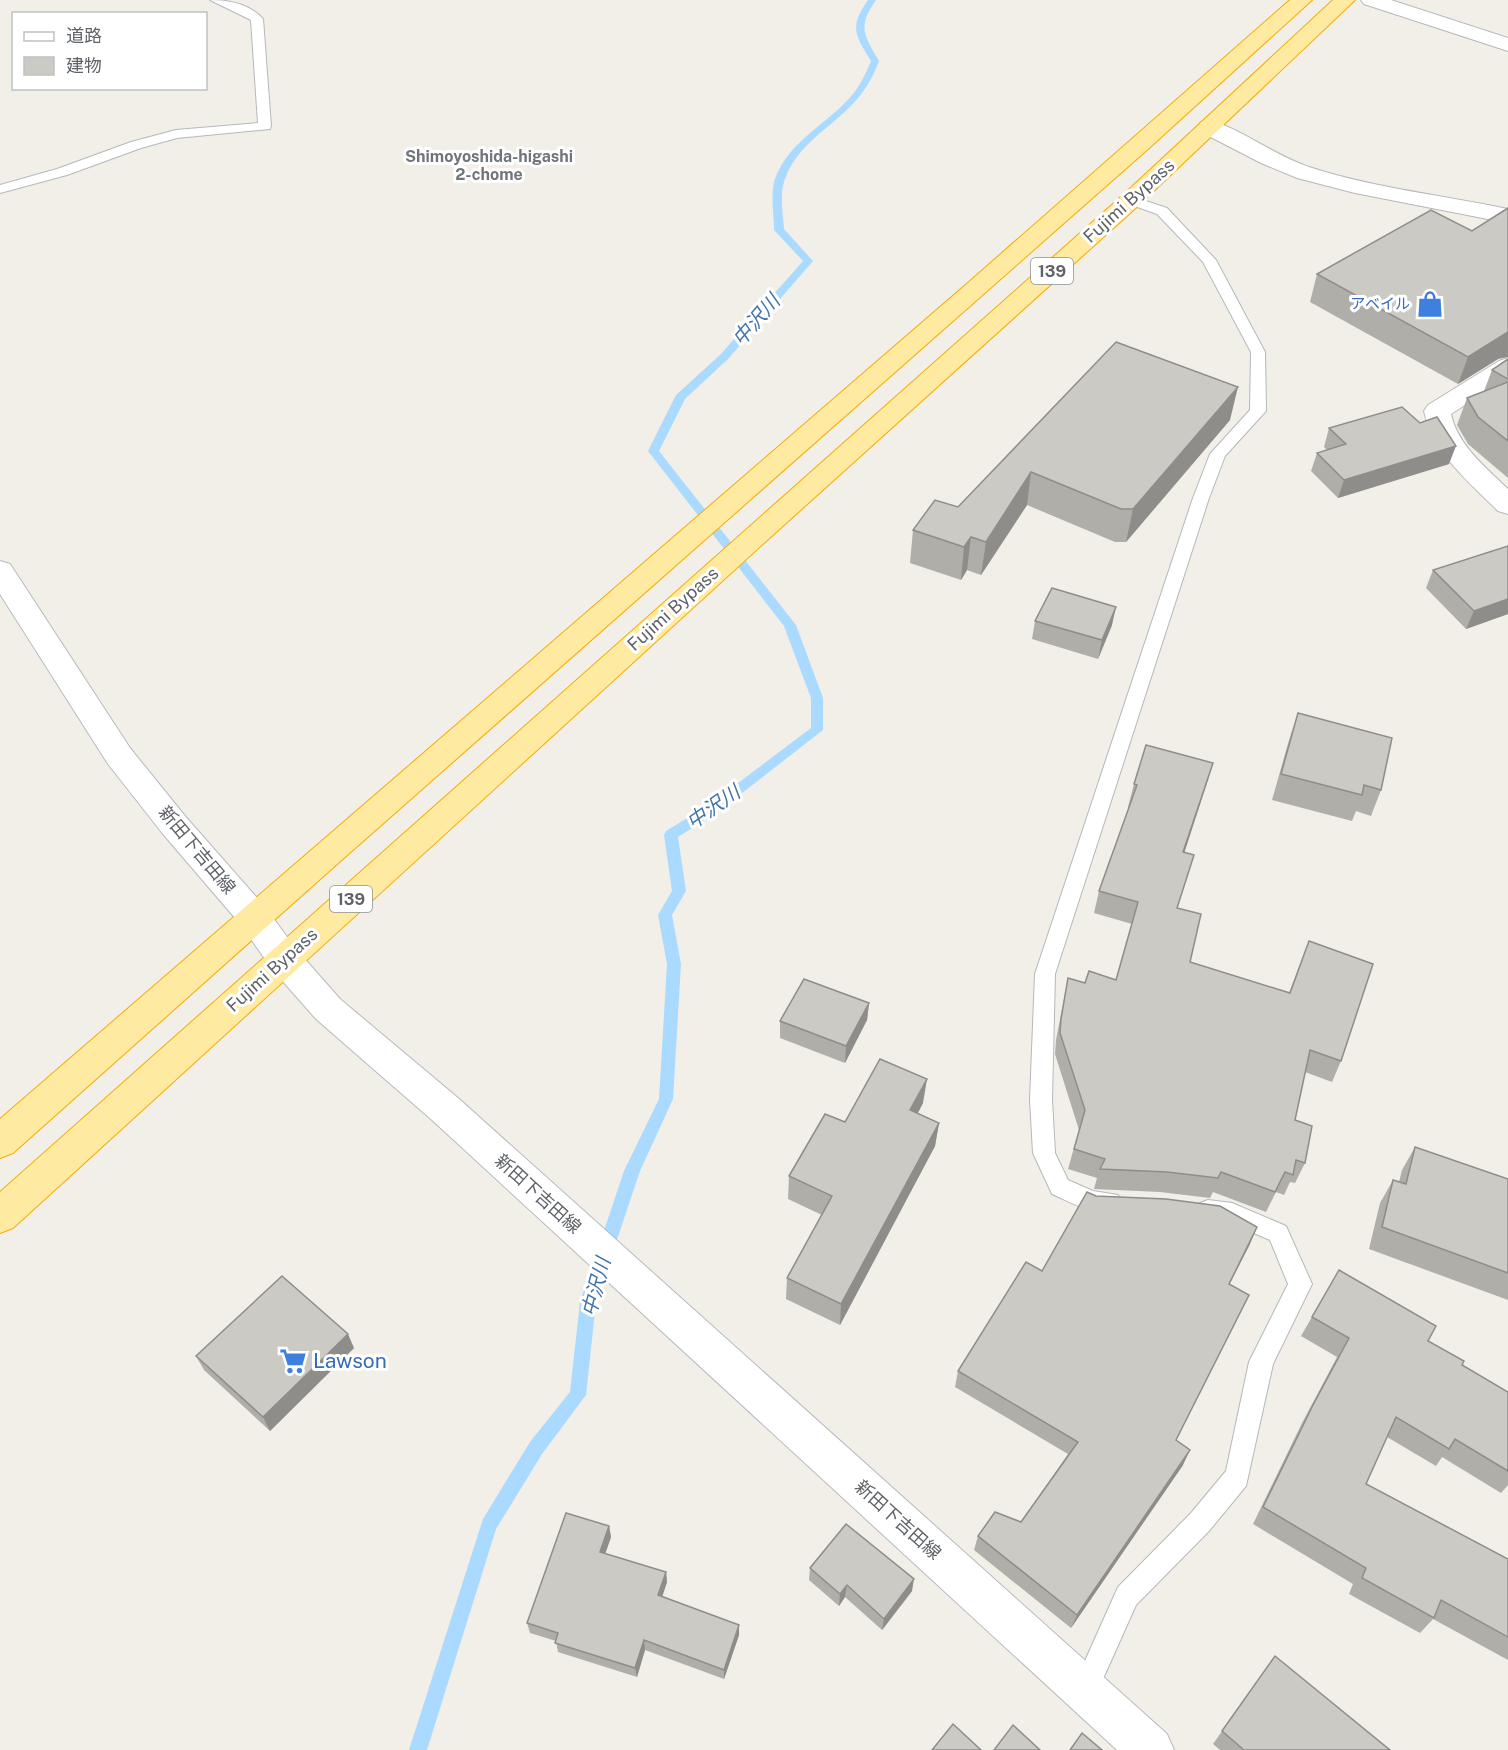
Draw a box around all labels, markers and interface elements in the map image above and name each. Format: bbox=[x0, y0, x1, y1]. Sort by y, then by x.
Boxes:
legend bbox=[12, 12, 207, 90]
text: 道路 bbox=[66, 25, 102, 46]
text: 建物 bbox=[66, 55, 102, 76]
district label: Shimoyoshida-higashi 2-chome bbox=[405, 147, 573, 184]
street label: Fujimi Bypass bbox=[1079, 154, 1178, 247]
road number: 139 bbox=[1031, 258, 1073, 284]
water label: 中沢川 bbox=[727, 288, 786, 351]
shop icon: アベイル bbox=[1415, 289, 1445, 319]
place label: アベイル bbox=[1350, 295, 1410, 312]
street label: Fujimi Bypass bbox=[623, 562, 722, 655]
water label: 中沢川 bbox=[682, 779, 746, 834]
street label: 新田下吉田線 bbox=[155, 802, 240, 898]
road number: 139 bbox=[330, 886, 372, 912]
street label: Fujimi Bypass bbox=[222, 923, 321, 1016]
street label: 新田下吉田線 bbox=[491, 1150, 585, 1238]
water label: 中沢川 bbox=[577, 1253, 616, 1319]
supermarket icon: Lawson bbox=[278, 1346, 308, 1376]
place label: Lawson bbox=[313, 1348, 387, 1373]
street label: 新田下吉田線 bbox=[851, 1476, 945, 1564]

